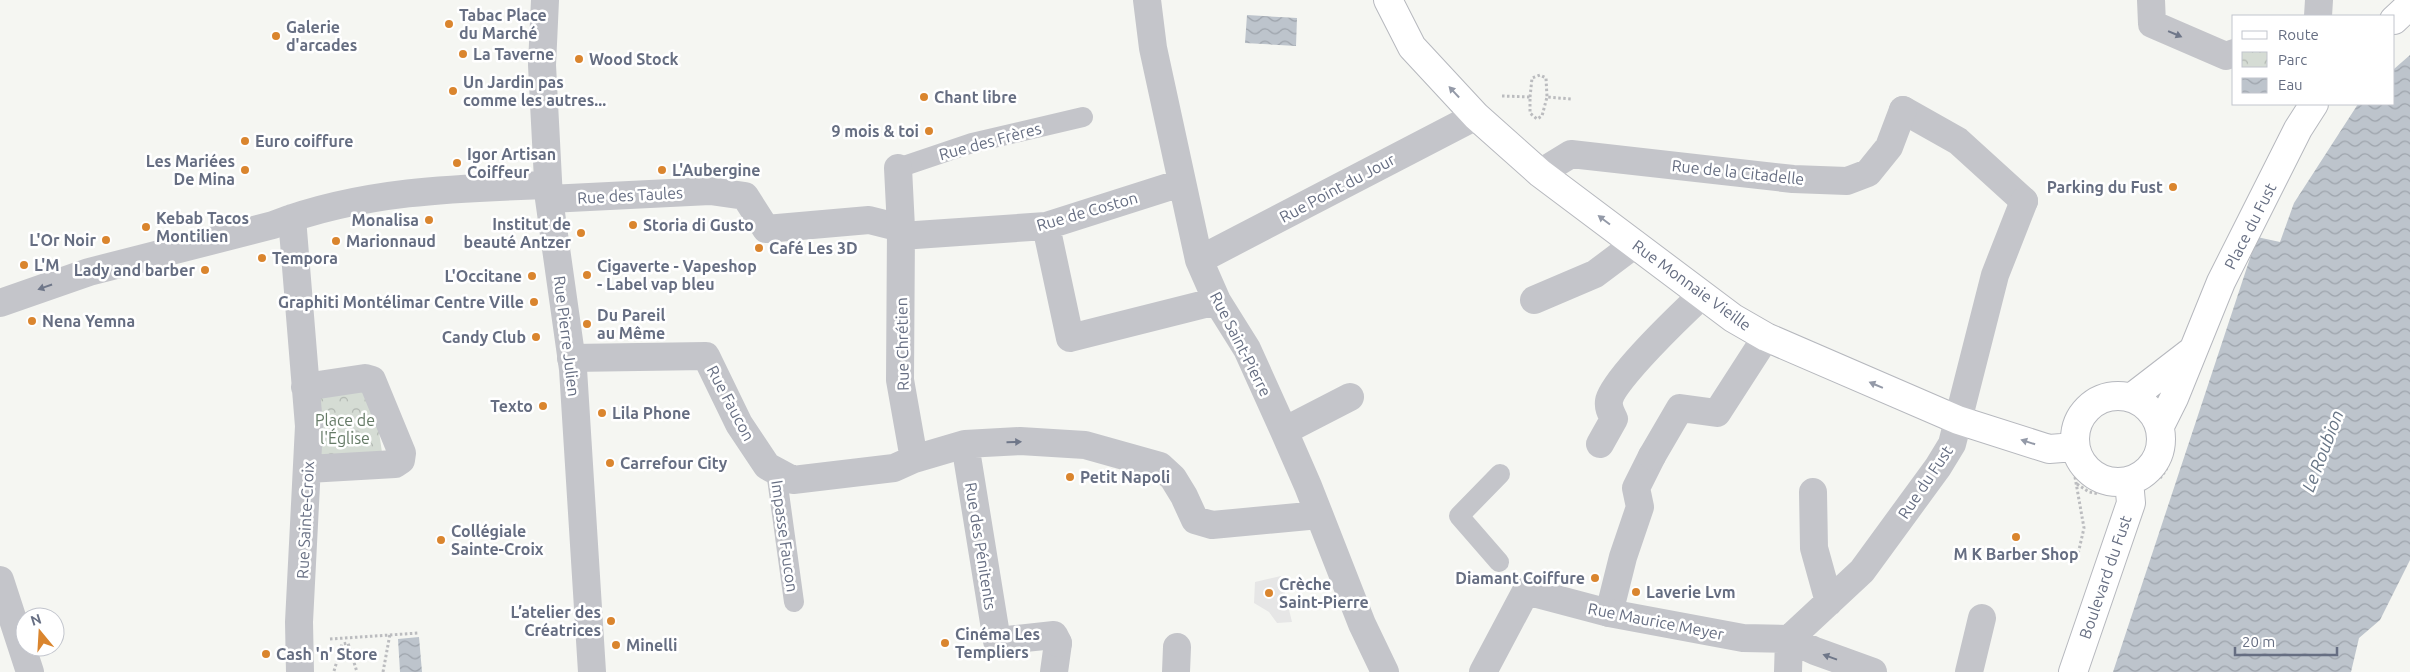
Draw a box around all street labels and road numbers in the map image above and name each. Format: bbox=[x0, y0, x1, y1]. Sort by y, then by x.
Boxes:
street label: Rue des Frères bbox=[937, 119, 1043, 163]
street label: Rue Point du Jour bbox=[1276, 150, 1398, 226]
street label: Rue de la Citadelle bbox=[1671, 156, 1805, 188]
street label: Place du Fust bbox=[2221, 179, 2280, 272]
street label: Rue des Taules bbox=[577, 183, 683, 207]
street label: Rue de Coston bbox=[1034, 188, 1140, 234]
street label: Rue Monnaie Vieille bbox=[1629, 236, 1755, 334]
street label: Rue Pierre Julien bbox=[551, 275, 583, 397]
street label: Rue Saint-Pierre bbox=[1207, 289, 1275, 399]
street label: Rue Chrétien bbox=[892, 297, 912, 391]
street label: Rue Faucon bbox=[704, 362, 758, 444]
street label: Rue du Fust bbox=[1894, 441, 1956, 522]
street label: Rue Sainte-Croix bbox=[293, 461, 317, 579]
street label: Impasse Faucon bbox=[768, 479, 802, 593]
street label: Rue des Pénitents bbox=[962, 481, 1000, 611]
street label: Boulevard du Fust bbox=[2075, 512, 2135, 641]
street label: Rue Maurice Meyer bbox=[1587, 599, 1725, 643]

